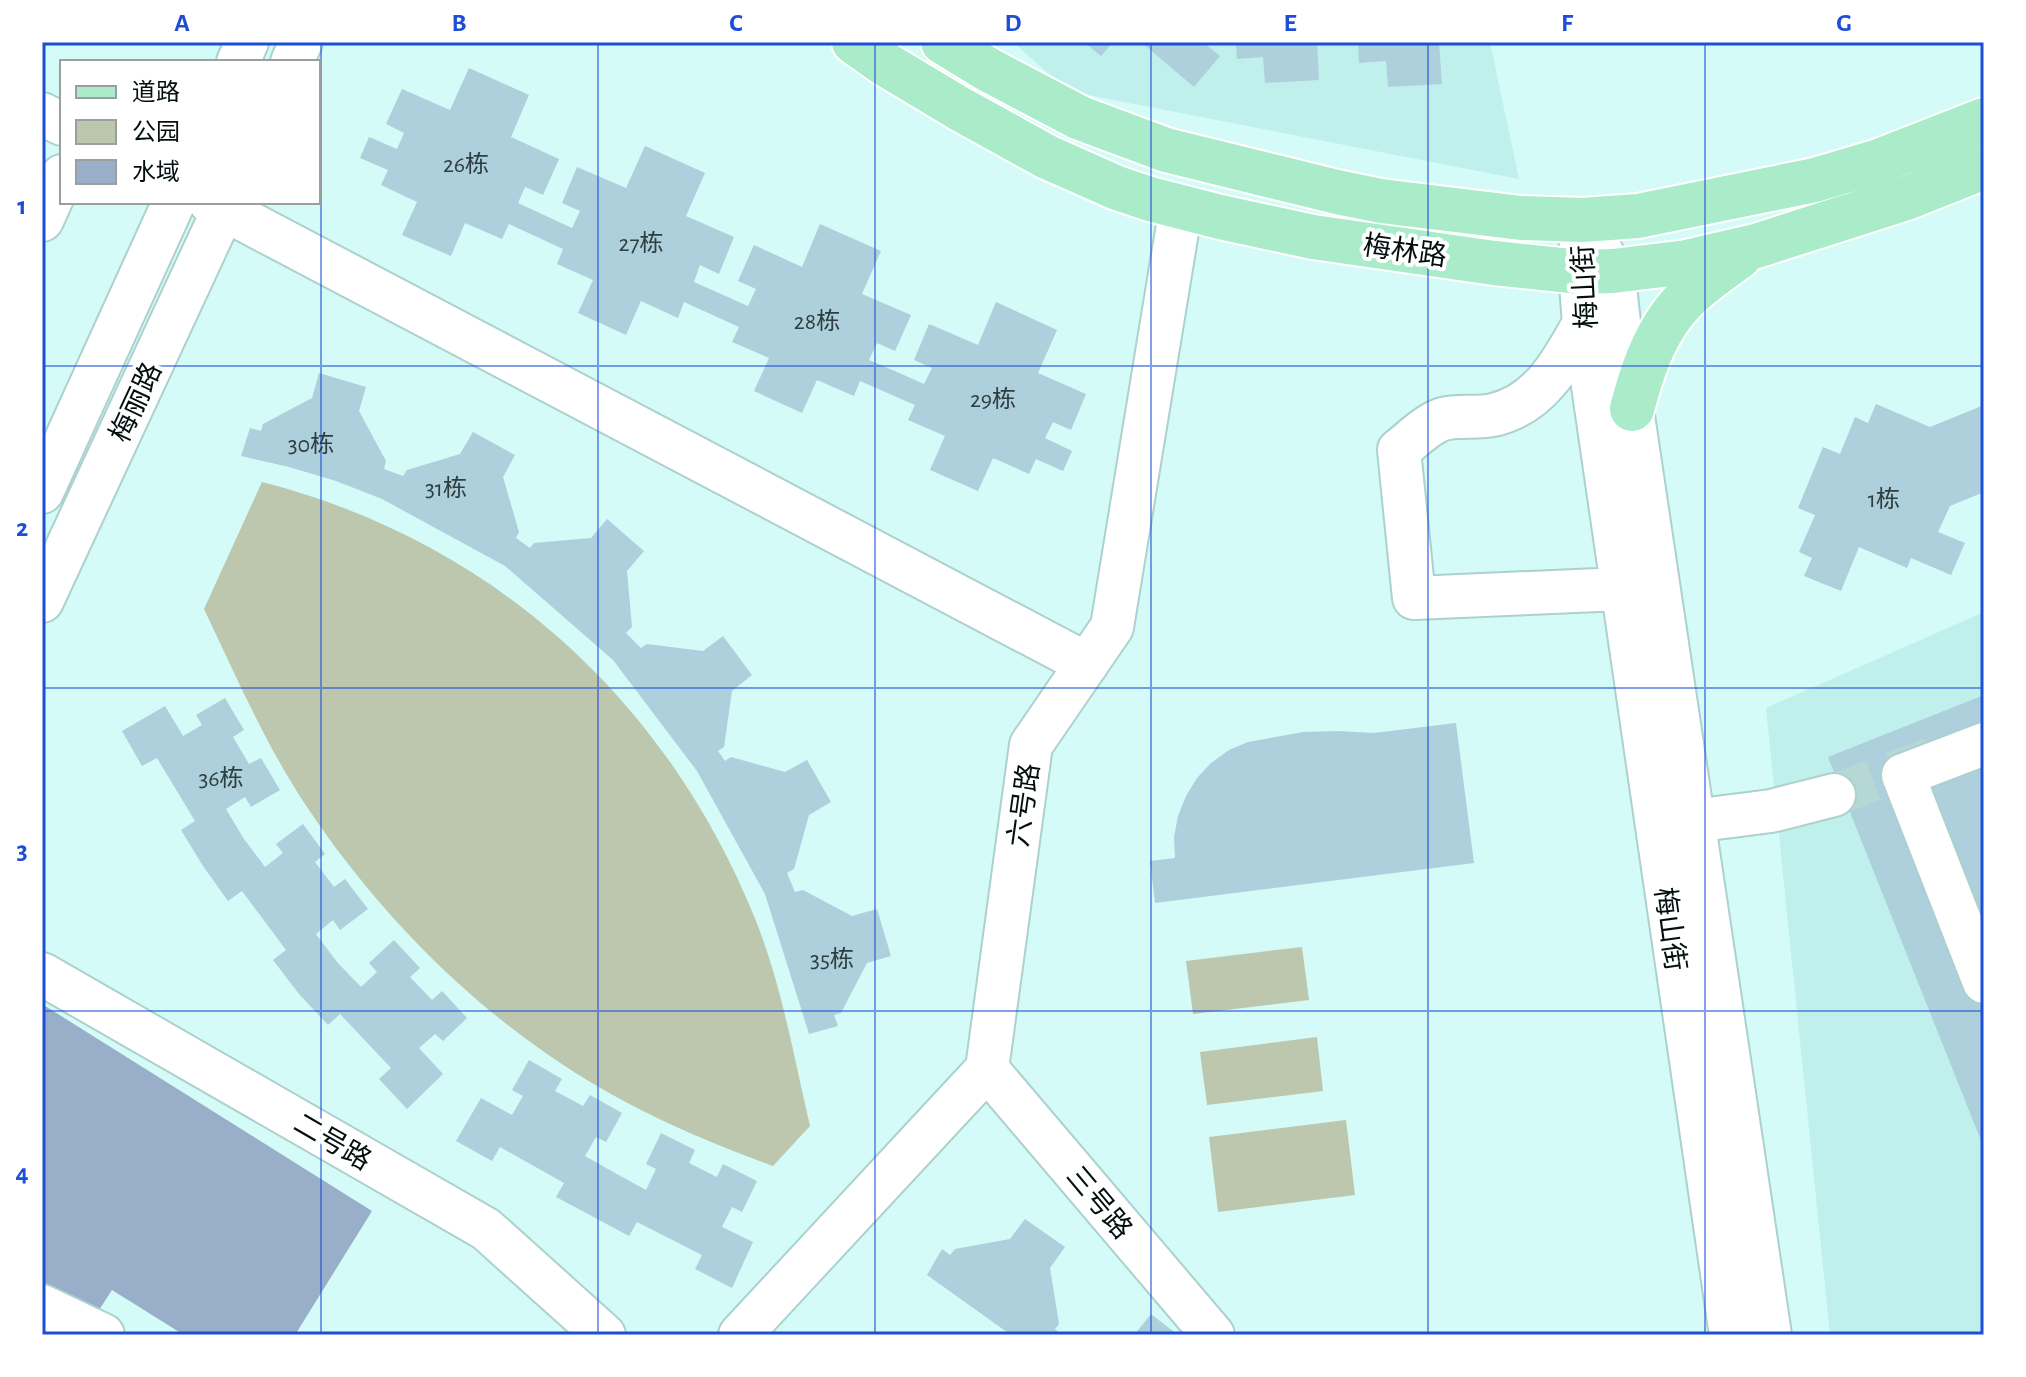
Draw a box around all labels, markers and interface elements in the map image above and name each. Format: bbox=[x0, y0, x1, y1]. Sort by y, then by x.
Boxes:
text: A bbox=[174, 10, 190, 36]
text: B bbox=[451, 10, 467, 36]
text: C bbox=[729, 10, 743, 36]
text: D bbox=[1004, 10, 1022, 36]
text: E bbox=[1283, 10, 1297, 36]
text: F bbox=[1561, 10, 1574, 36]
text: G bbox=[1836, 10, 1852, 36]
legend bbox=[60, 60, 320, 204]
text: 道路 bbox=[132, 79, 180, 105]
text: 公园 bbox=[132, 120, 180, 145]
house number: 26栋 bbox=[443, 151, 489, 177]
text: 水域 bbox=[132, 159, 180, 185]
text: 1 bbox=[17, 193, 27, 219]
house number: 27栋 bbox=[619, 230, 663, 256]
street label: 梅林路 bbox=[1361, 230, 1449, 272]
street label: 梅山街 bbox=[1568, 244, 1602, 330]
house number: 28栋 bbox=[794, 308, 840, 334]
street label: 梅丽路 bbox=[105, 358, 167, 447]
house number: 29栋 bbox=[970, 386, 1016, 412]
house number: 30栋 bbox=[288, 431, 334, 457]
house number: 31栋 bbox=[425, 475, 467, 501]
house number: 1栋 bbox=[1868, 486, 1900, 512]
text: 2 bbox=[16, 515, 28, 541]
street label: 六号路 bbox=[1003, 761, 1045, 849]
house number: 36栋 bbox=[198, 765, 244, 791]
text: 3 bbox=[16, 838, 28, 864]
street label: 梅山街 bbox=[1649, 885, 1691, 973]
house number: 35栋 bbox=[810, 946, 854, 972]
street label: 二号路 bbox=[289, 1108, 376, 1176]
text: 4 bbox=[15, 1160, 29, 1186]
street label: 三号路 bbox=[1061, 1161, 1138, 1244]

